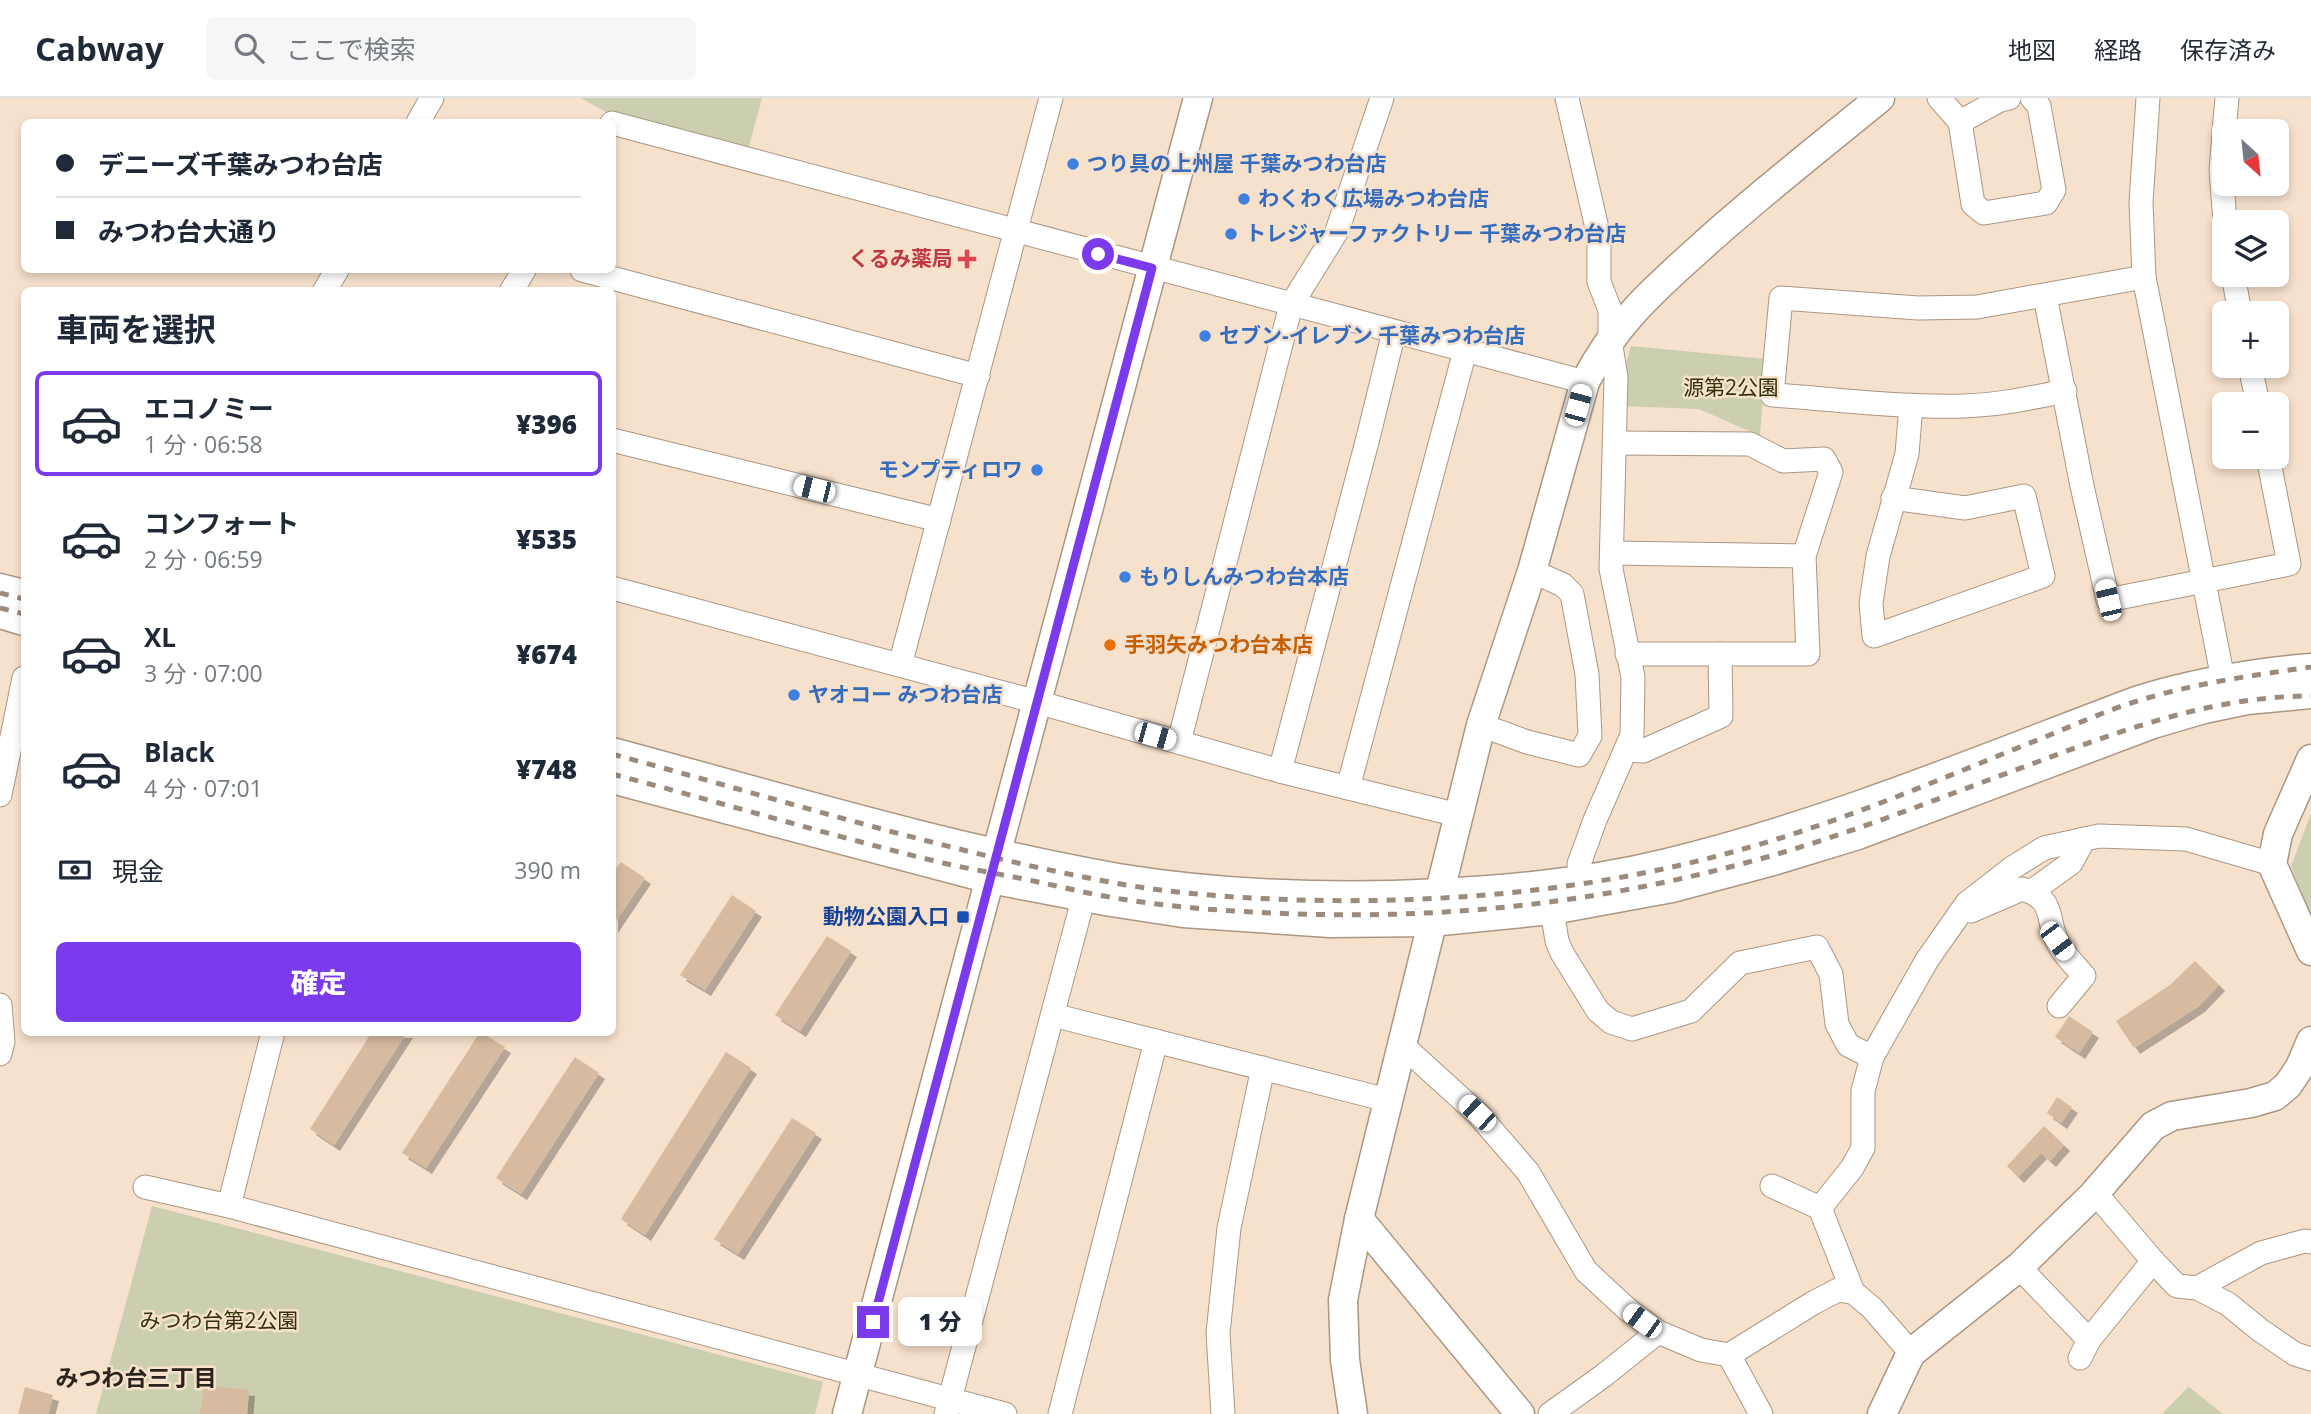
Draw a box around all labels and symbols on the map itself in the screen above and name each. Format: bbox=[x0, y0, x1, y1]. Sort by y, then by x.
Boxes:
north arrow bbox=[2212, 119, 2289, 196]
place label: つり具の上州屋 千葉みつわ台店 bbox=[1087, 149, 1386, 177]
marker: つり具の上州屋 千葉みつわ台店 bbox=[1065, 156, 1081, 172]
place label: わくわく広場みつわ台店 bbox=[1258, 184, 1489, 212]
marker: わくわく広場みつわ台店 bbox=[1236, 191, 1252, 207]
place label: トレジャーファクトリー 千葉みつわ台店 bbox=[1245, 219, 1626, 247]
marker: トレジャーファクトリー 千葉みつわ台店 bbox=[1223, 226, 1239, 242]
route start bbox=[1082, 238, 1114, 270]
place label: くるみ薬局 bbox=[848, 244, 953, 272]
marker: くるみ薬局 bbox=[959, 251, 975, 267]
place label: セブン-イレブン 千葉みつわ台店 bbox=[1219, 321, 1525, 349]
marker: セブン-イレブン 千葉みつわ台店 bbox=[1197, 328, 1213, 344]
park label: 源第2公園 bbox=[1683, 373, 1779, 401]
car bbox=[1563, 382, 1594, 428]
place label: モンプティロワ bbox=[878, 455, 1023, 483]
marker: モンプティロワ bbox=[1029, 462, 1045, 478]
car bbox=[792, 474, 837, 504]
place label: もりしんみつわ台本店 bbox=[1139, 562, 1349, 590]
marker: もりしんみつわ台本店 bbox=[1117, 569, 1133, 585]
car bbox=[2094, 577, 2123, 623]
place label: 手羽矢みつわ台本店 bbox=[1124, 630, 1313, 658]
marker: 手羽矢みつわ台本店 bbox=[1102, 637, 1118, 653]
place label: ヤオコー みつわ台店 bbox=[808, 680, 1002, 708]
marker: ヤオコー みつわ台店 bbox=[786, 687, 802, 703]
car bbox=[1132, 720, 1179, 752]
place label: 動物公園入口 bbox=[823, 902, 949, 930]
marker: 動物公園入口 bbox=[955, 909, 971, 925]
car bbox=[2036, 918, 2079, 964]
car bbox=[1455, 1091, 1500, 1135]
callout: 1 分 bbox=[898, 1298, 982, 1346]
car bbox=[1619, 1300, 1666, 1342]
park label: みつわ台第2公園 bbox=[139, 1306, 299, 1334]
route end bbox=[857, 1306, 889, 1338]
district label: みつわ台三丁目 bbox=[56, 1361, 217, 1393]

